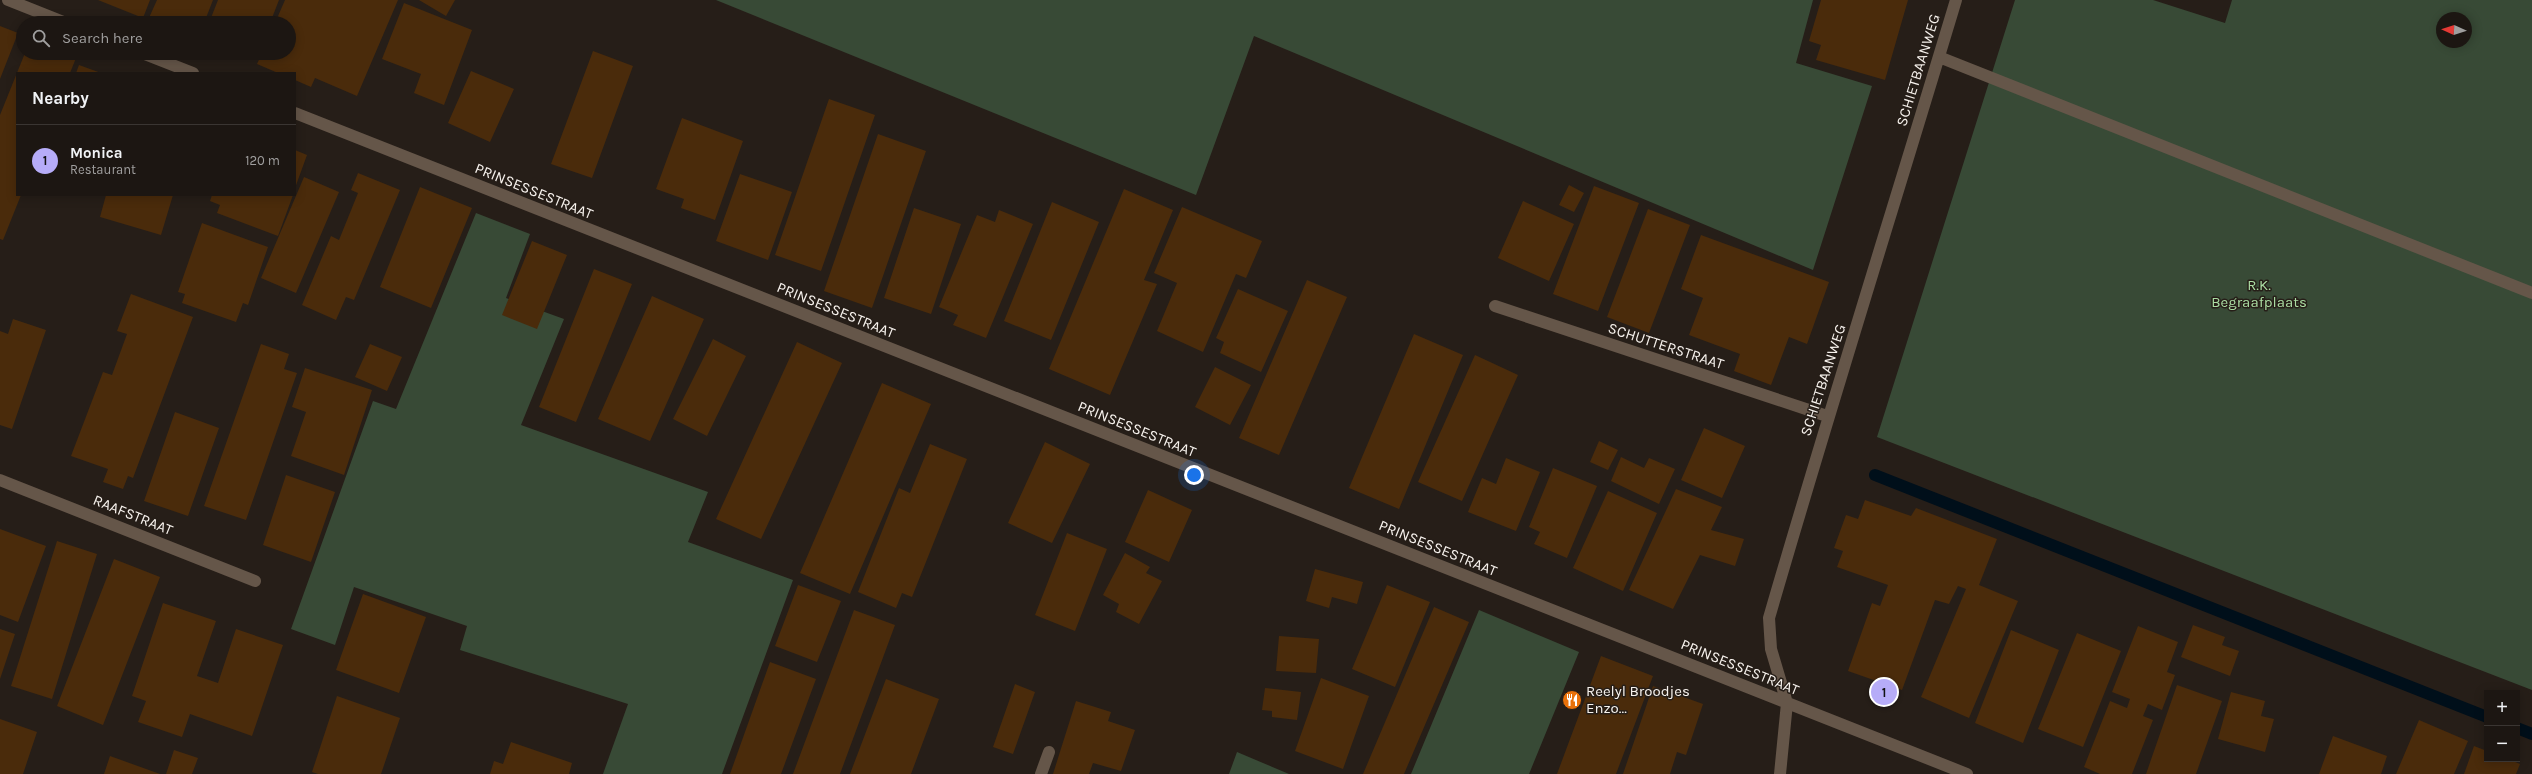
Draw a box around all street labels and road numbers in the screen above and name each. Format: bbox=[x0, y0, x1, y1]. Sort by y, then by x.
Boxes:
street label: SCHIETBAANWEG bbox=[1892, 12, 1944, 128]
street label: PRINSESSESTRAAT bbox=[472, 159, 596, 223]
street label: PRINSESSESTRAAT bbox=[774, 278, 898, 342]
street label: SCHUTTERSTRAAT bbox=[1606, 319, 1727, 373]
street label: SCHIETBAANWEG bbox=[1796, 322, 1850, 438]
street label: PRINSESSESTRAAT bbox=[1075, 397, 1199, 461]
street label: RAAFSTRAAT bbox=[91, 491, 176, 539]
street label: PRINSESSESTRAAT bbox=[1376, 516, 1500, 580]
street label: PRINSESSESTRAAT bbox=[1678, 635, 1802, 699]

